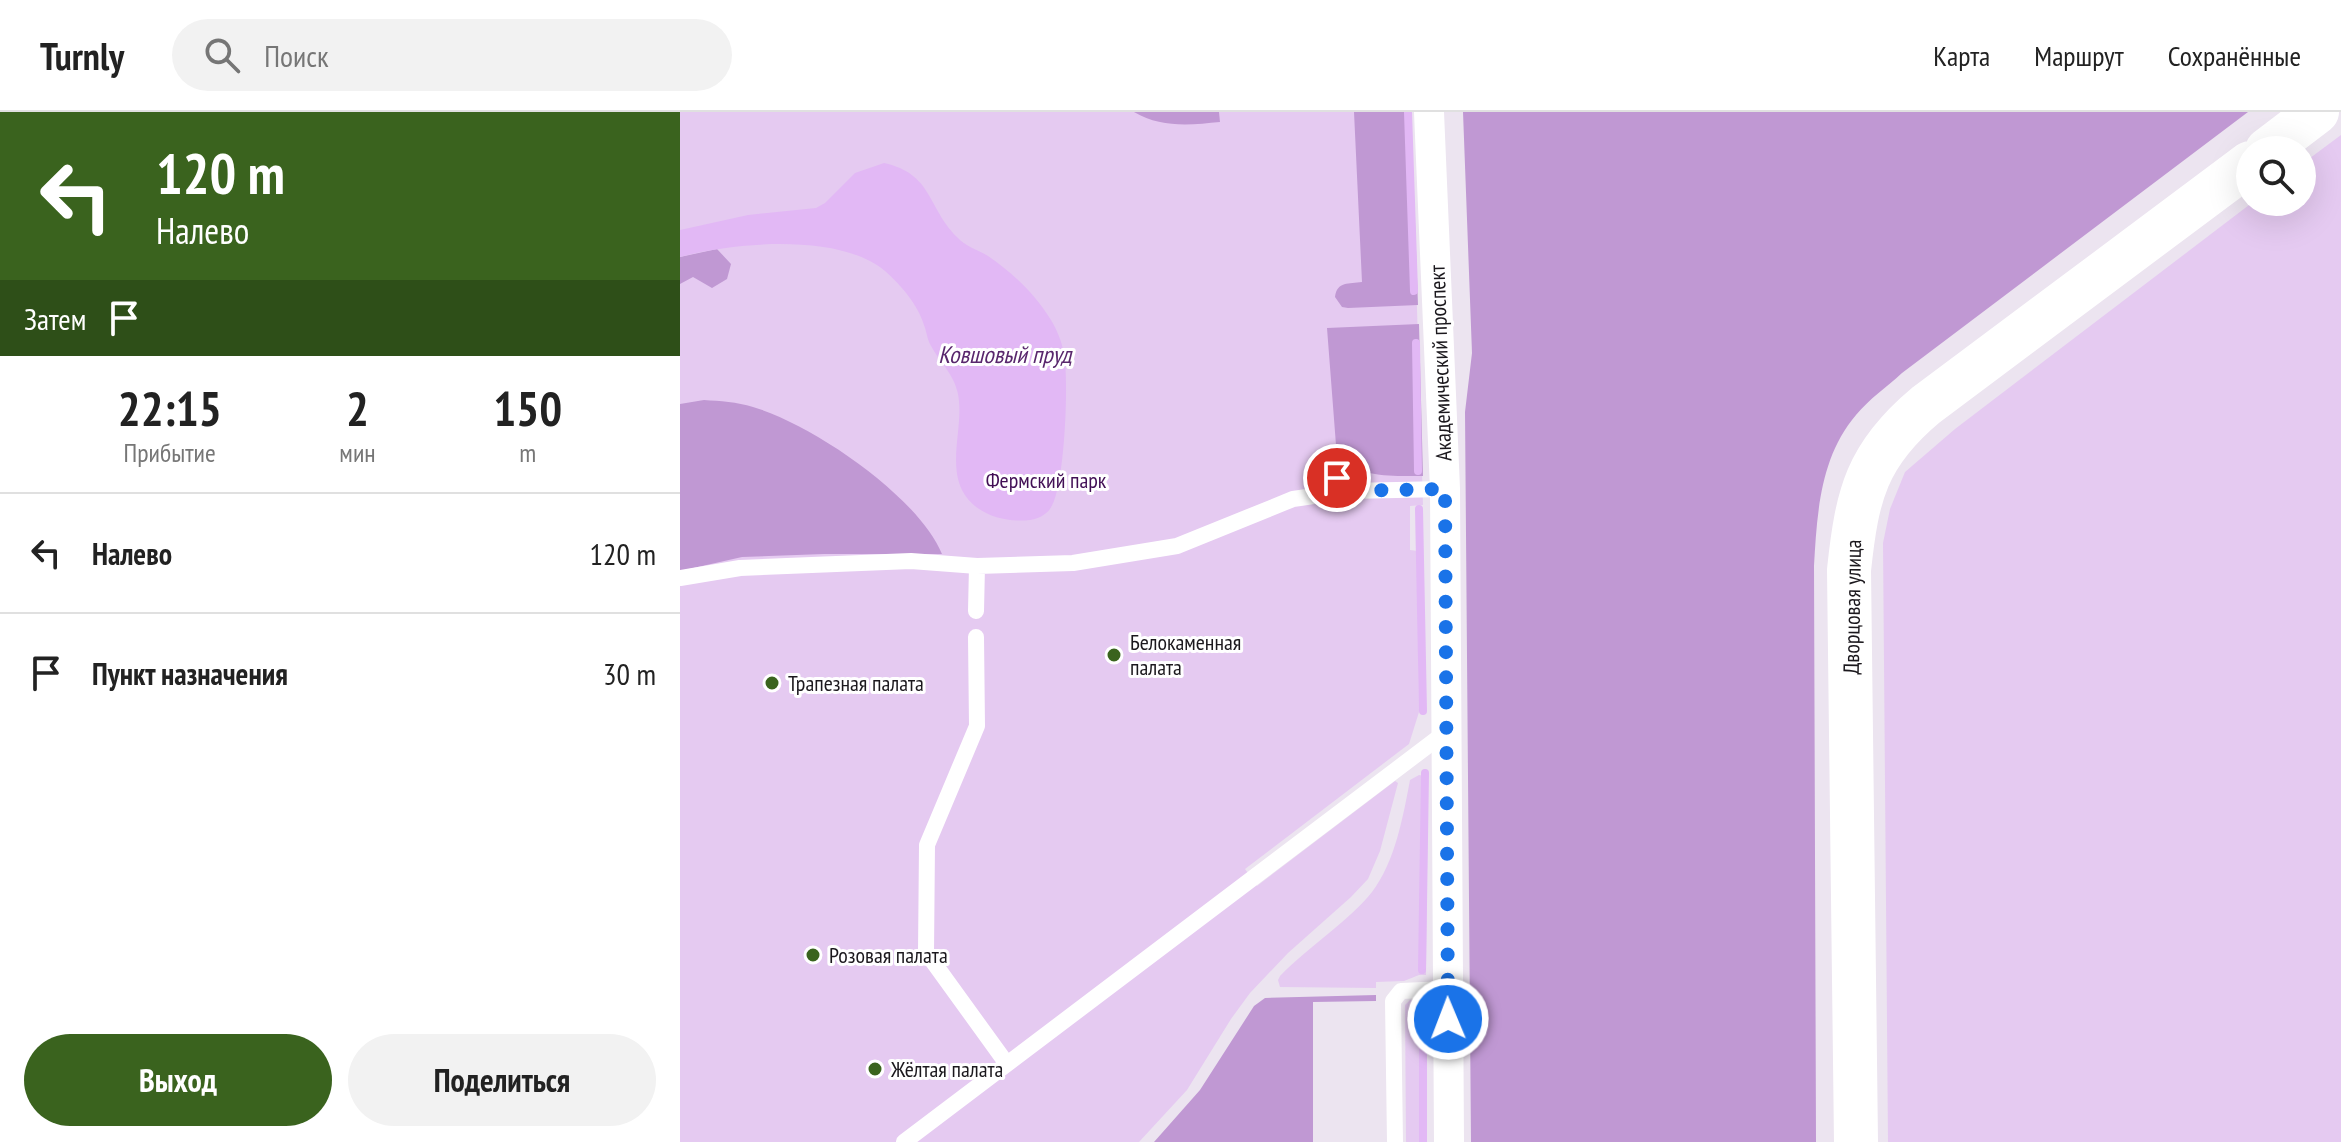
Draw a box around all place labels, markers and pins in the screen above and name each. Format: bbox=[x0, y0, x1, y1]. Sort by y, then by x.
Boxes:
pin bbox=[1303, 444, 1371, 512]
place label: Белокаменная палата bbox=[1130, 628, 1241, 681]
marker: Белокаменная палата bbox=[1105, 646, 1123, 664]
place label: Трапезная палата bbox=[788, 669, 924, 697]
marker: Трапезная палата bbox=[763, 674, 781, 692]
place label: Розовая палата bbox=[829, 941, 948, 969]
marker: Розовая палата bbox=[804, 946, 822, 964]
place label: Жёлтая палата bbox=[890, 1055, 1003, 1083]
marker: Жёлтая палата bbox=[866, 1060, 884, 1078]

